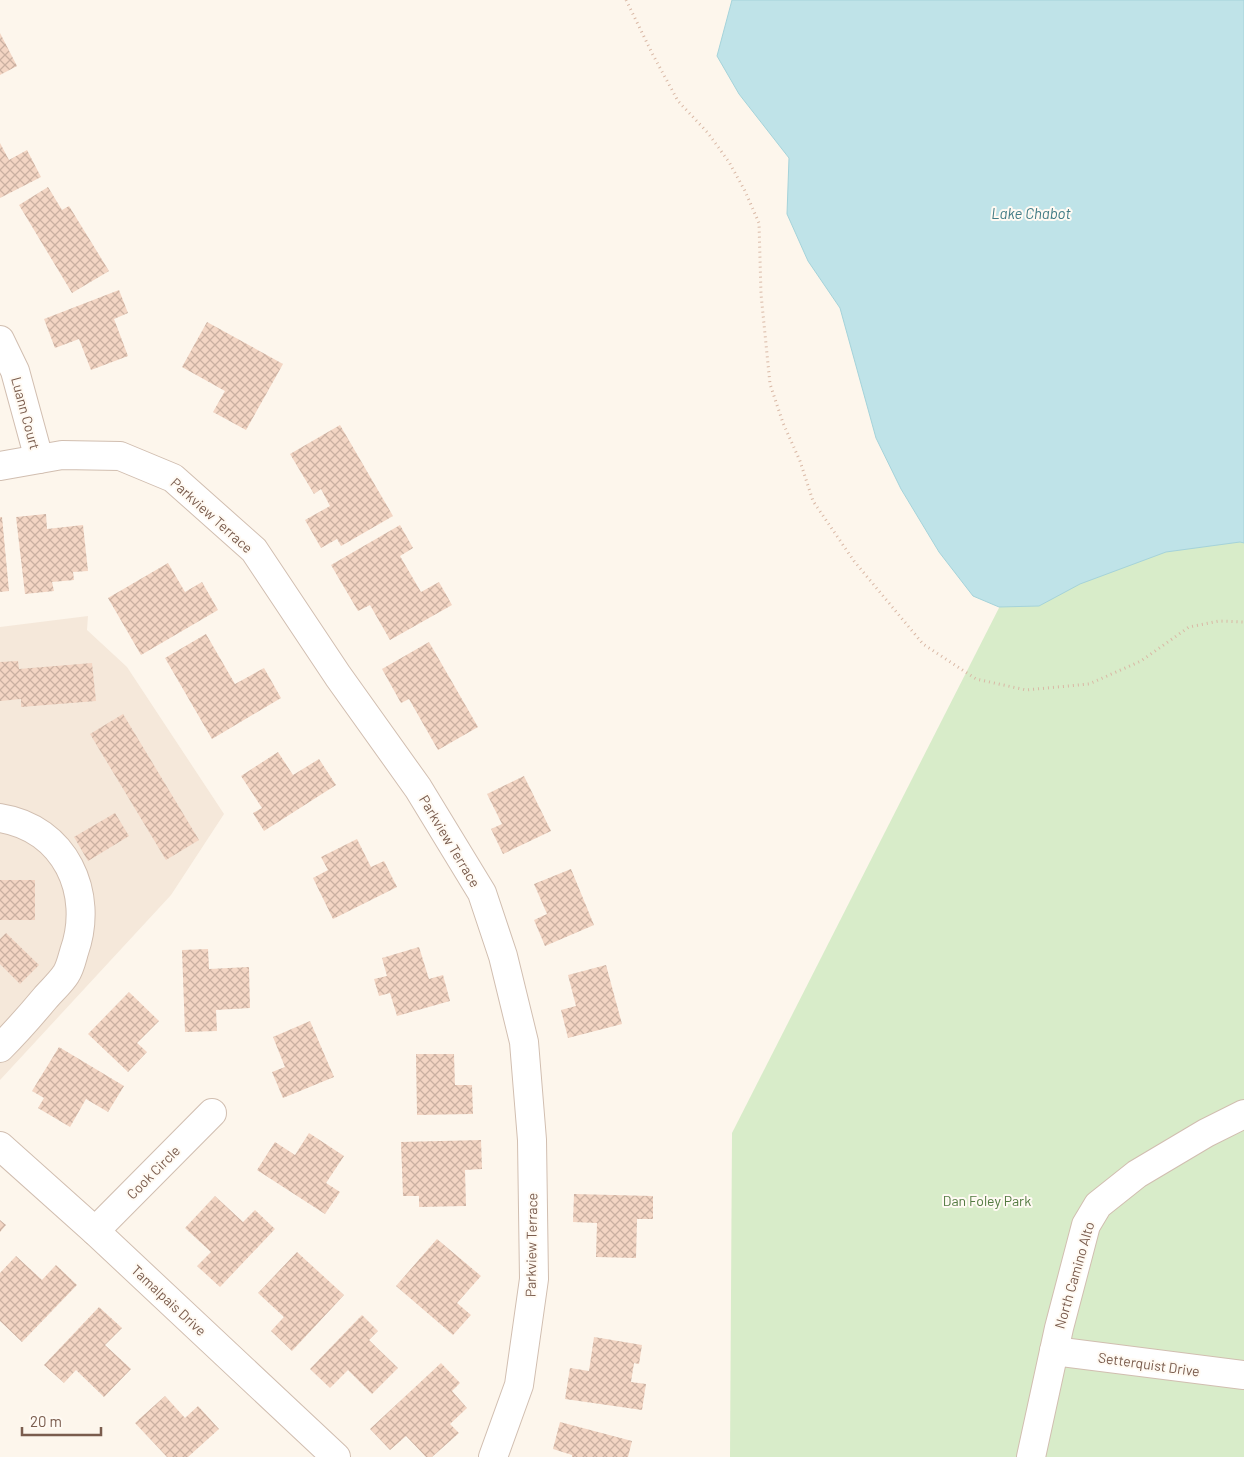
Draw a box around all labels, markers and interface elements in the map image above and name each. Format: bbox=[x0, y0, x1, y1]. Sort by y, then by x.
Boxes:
water label: Lake Chabot bbox=[991, 204, 1071, 222]
street label: Luann Court bbox=[8, 375, 44, 451]
street label: Parkview Terrace bbox=[168, 474, 256, 556]
street label: Parkview Terrace bbox=[416, 792, 484, 890]
street label: Cook Circle bbox=[123, 1142, 183, 1202]
park label: Dan Foley Park bbox=[943, 1192, 1031, 1209]
street label: Parkview Terrace bbox=[522, 1193, 540, 1297]
street label: North Camino Alto bbox=[1051, 1219, 1097, 1331]
street label: Tamalpais Drive bbox=[128, 1261, 210, 1339]
street label: Setterquist Drive bbox=[1097, 1348, 1201, 1380]
scale bar bbox=[22, 1404, 101, 1436]
text: 20 m bbox=[30, 1412, 62, 1430]

